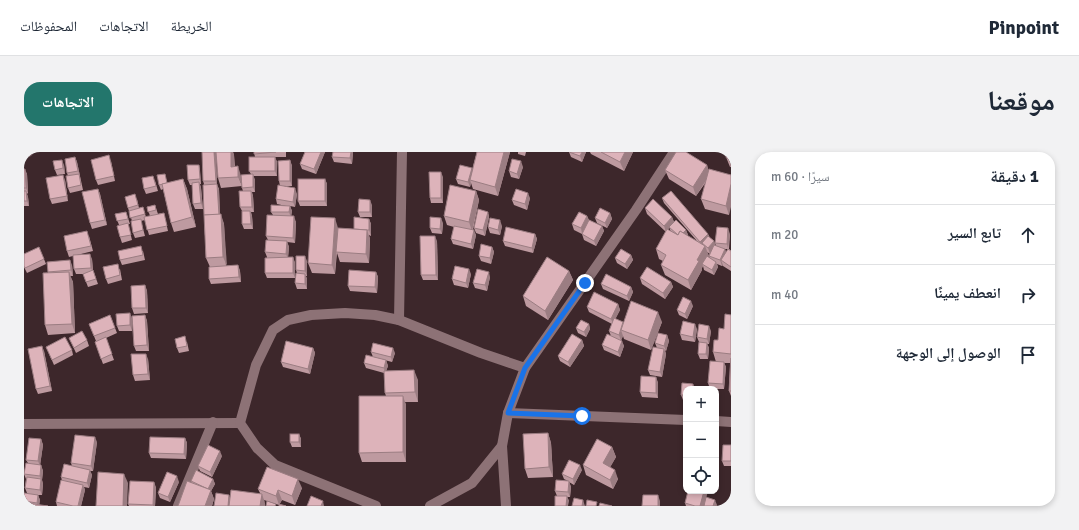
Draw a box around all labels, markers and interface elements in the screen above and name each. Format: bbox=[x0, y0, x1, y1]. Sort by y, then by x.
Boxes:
text: Pinpoint bbox=[988, 16, 1059, 40]
text: المحفوظات bbox=[20, 18, 77, 35]
text: الاتجاهات bbox=[99, 18, 149, 35]
text: الخريطة bbox=[171, 18, 212, 35]
button: الاتجاهات bbox=[24, 82, 112, 126]
text: موقعنا bbox=[987, 84, 1055, 118]
text: 1 دقيقة bbox=[990, 166, 1039, 187]
text: سيرًا · 60 m bbox=[771, 169, 830, 185]
text: تابع السير bbox=[948, 224, 1001, 242]
icon: ahead bbox=[1017, 224, 1039, 246]
text: 20 m bbox=[771, 227, 798, 243]
route end bbox=[576, 274, 594, 292]
text: انعطف يمينًا bbox=[934, 284, 1001, 302]
icon: right bbox=[1017, 284, 1039, 306]
text: 40 m bbox=[771, 287, 798, 303]
text: الوصول إلى الوجهة bbox=[896, 344, 1001, 362]
icon: arrive bbox=[1017, 344, 1039, 366]
map controls bbox=[683, 386, 719, 494]
button: + bbox=[683, 386, 719, 422]
route start bbox=[573, 407, 591, 425]
button: − bbox=[683, 422, 719, 458]
button: locate bbox=[683, 458, 719, 494]

